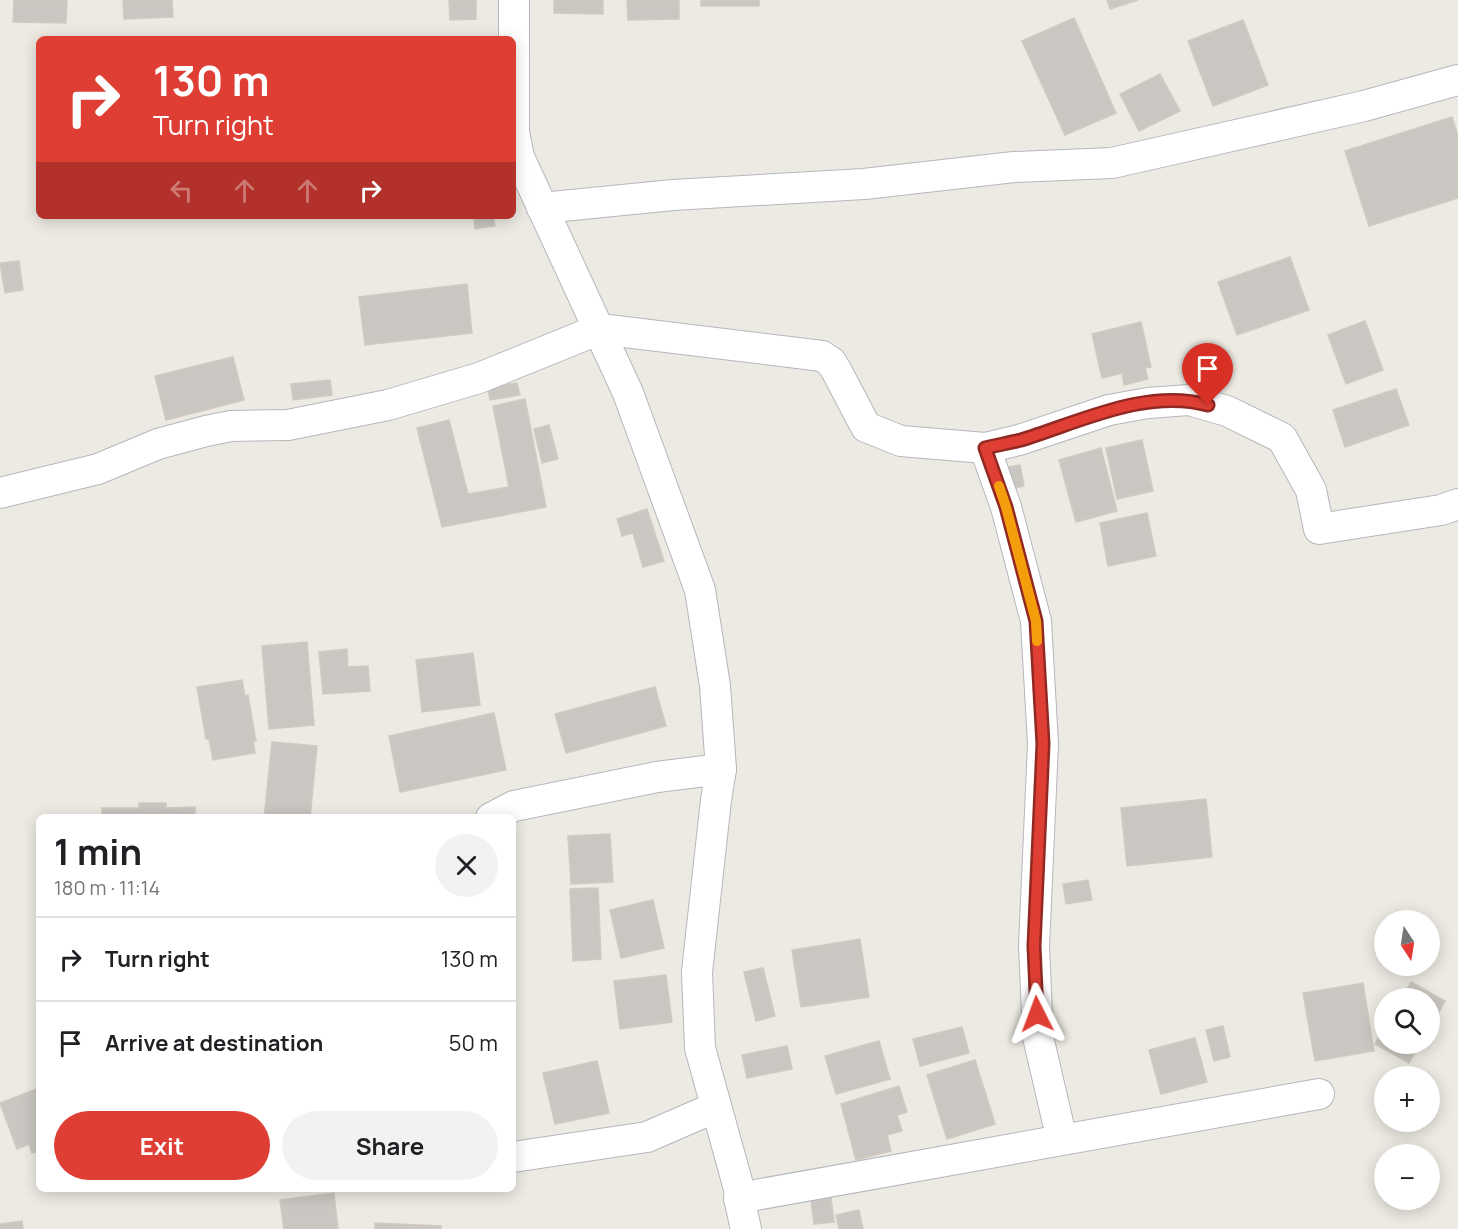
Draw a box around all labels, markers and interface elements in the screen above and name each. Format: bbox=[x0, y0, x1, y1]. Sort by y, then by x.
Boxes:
text: 130 m bbox=[153, 51, 270, 109]
icon: right bbox=[54, 60, 132, 138]
text: Turn right bbox=[153, 106, 274, 143]
icon: left bbox=[165, 174, 198, 207]
icon: ahead bbox=[228, 174, 261, 207]
icon: ahead bbox=[291, 174, 324, 207]
icon: right bbox=[354, 174, 387, 207]
pin bbox=[1182, 343, 1233, 405]
icon: arrive bbox=[1191, 352, 1224, 385]
text: 1 min bbox=[54, 827, 142, 876]
button: close bbox=[435, 834, 498, 897]
text: 180 m · 11:14 bbox=[54, 874, 160, 901]
north arrow bbox=[1374, 910, 1440, 976]
map controls bbox=[1374, 910, 1440, 1210]
icon: right bbox=[54, 943, 87, 976]
text: Turn right bbox=[105, 944, 210, 974]
text: 130 m bbox=[441, 944, 498, 974]
position arrow bbox=[1005, 982, 1069, 1046]
button: search bbox=[1374, 988, 1440, 1054]
icon: arrive bbox=[54, 1027, 87, 1060]
text: Arrive at destination bbox=[105, 1028, 323, 1058]
text: 50 m bbox=[449, 1028, 498, 1058]
button: + bbox=[1374, 1066, 1440, 1132]
button: Exit bbox=[54, 1111, 270, 1180]
button: Share bbox=[282, 1111, 498, 1180]
button: − bbox=[1374, 1144, 1440, 1210]

